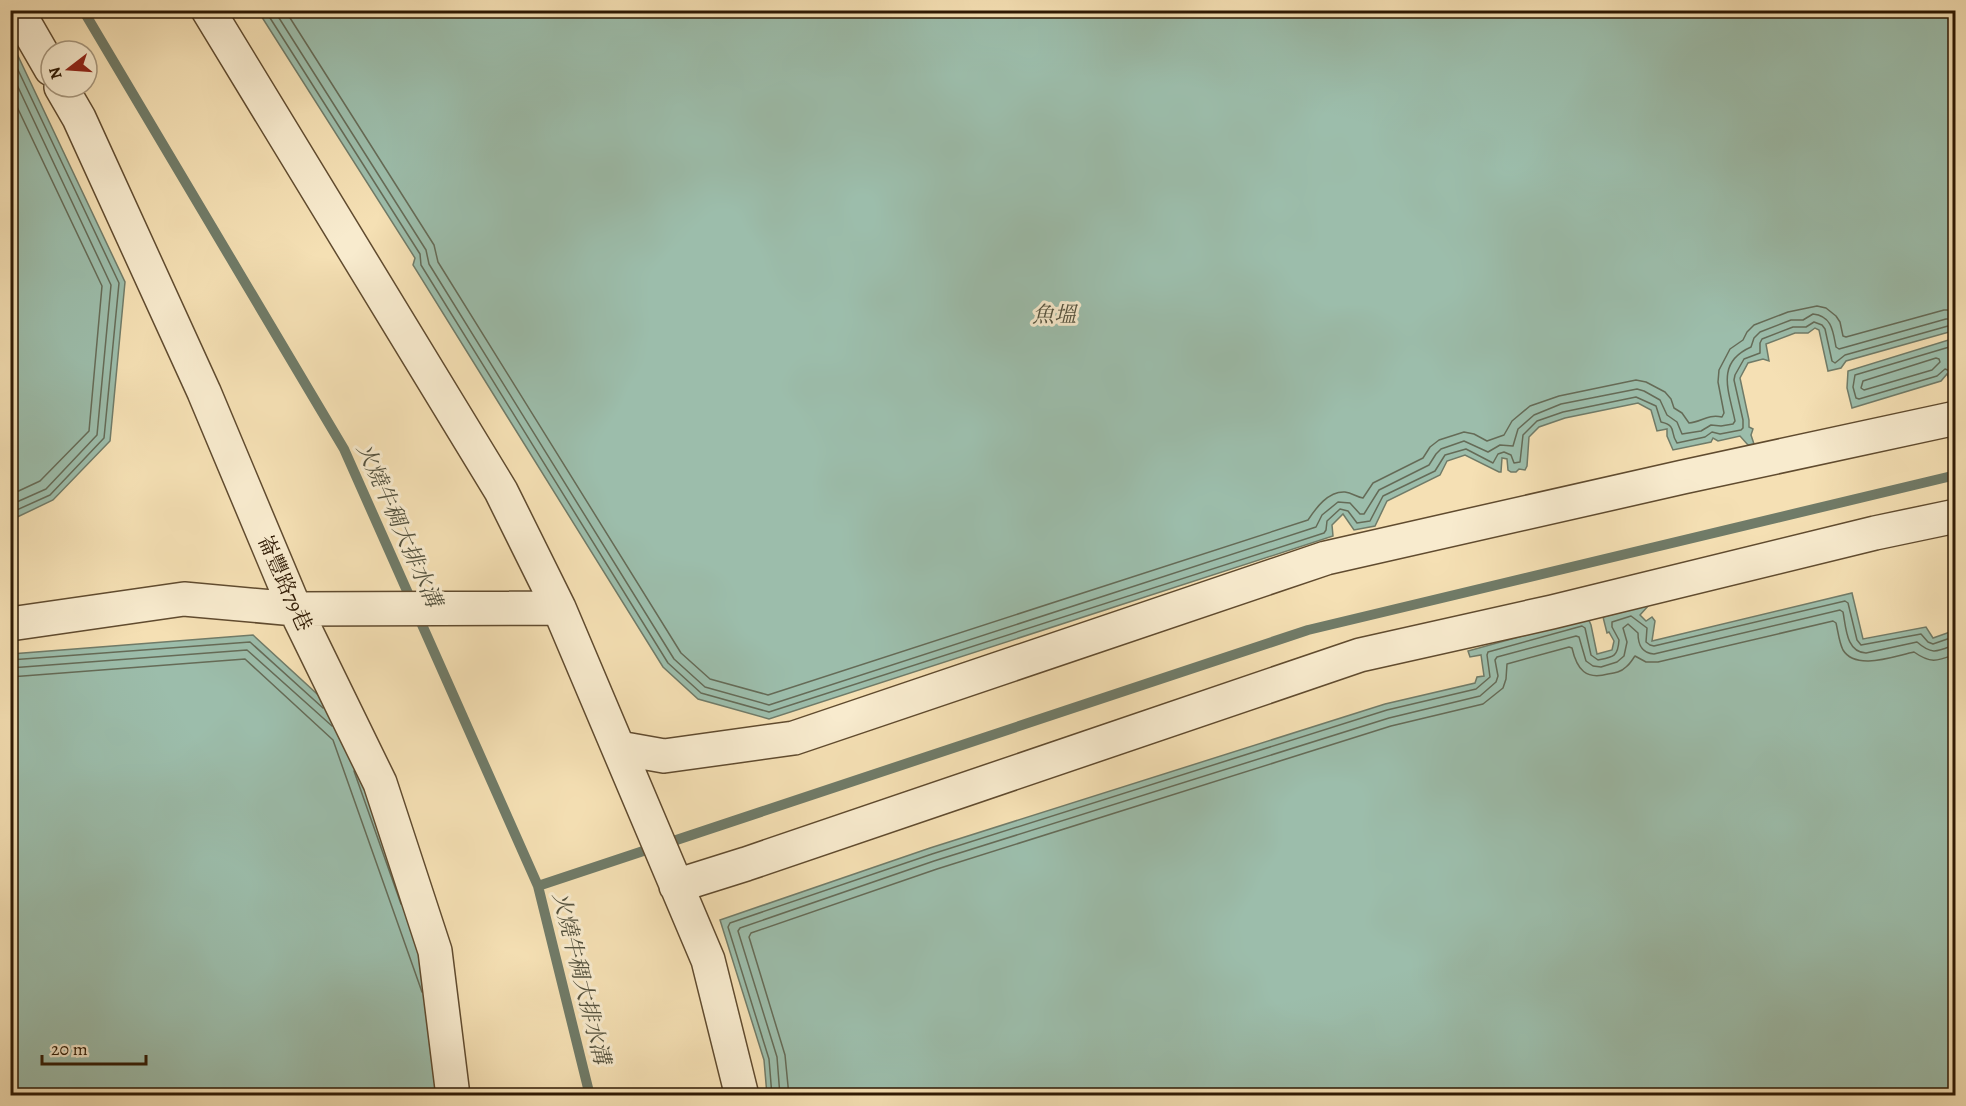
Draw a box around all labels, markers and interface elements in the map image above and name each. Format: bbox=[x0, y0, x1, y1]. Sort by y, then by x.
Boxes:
north arrow bbox=[39, 39, 99, 99]
text: N bbox=[43, 64, 68, 82]
water label: 魚塭 bbox=[1032, 300, 1079, 330]
water label: 火燒牛稠大排水溝 bbox=[350, 438, 450, 614]
street label: 崙豐路79巷 bbox=[251, 531, 319, 635]
water label: 火燒牛稠大排水溝 bbox=[545, 889, 618, 1070]
scale bar bbox=[42, 1028, 146, 1066]
text: 20 m bbox=[51, 1037, 88, 1061]

